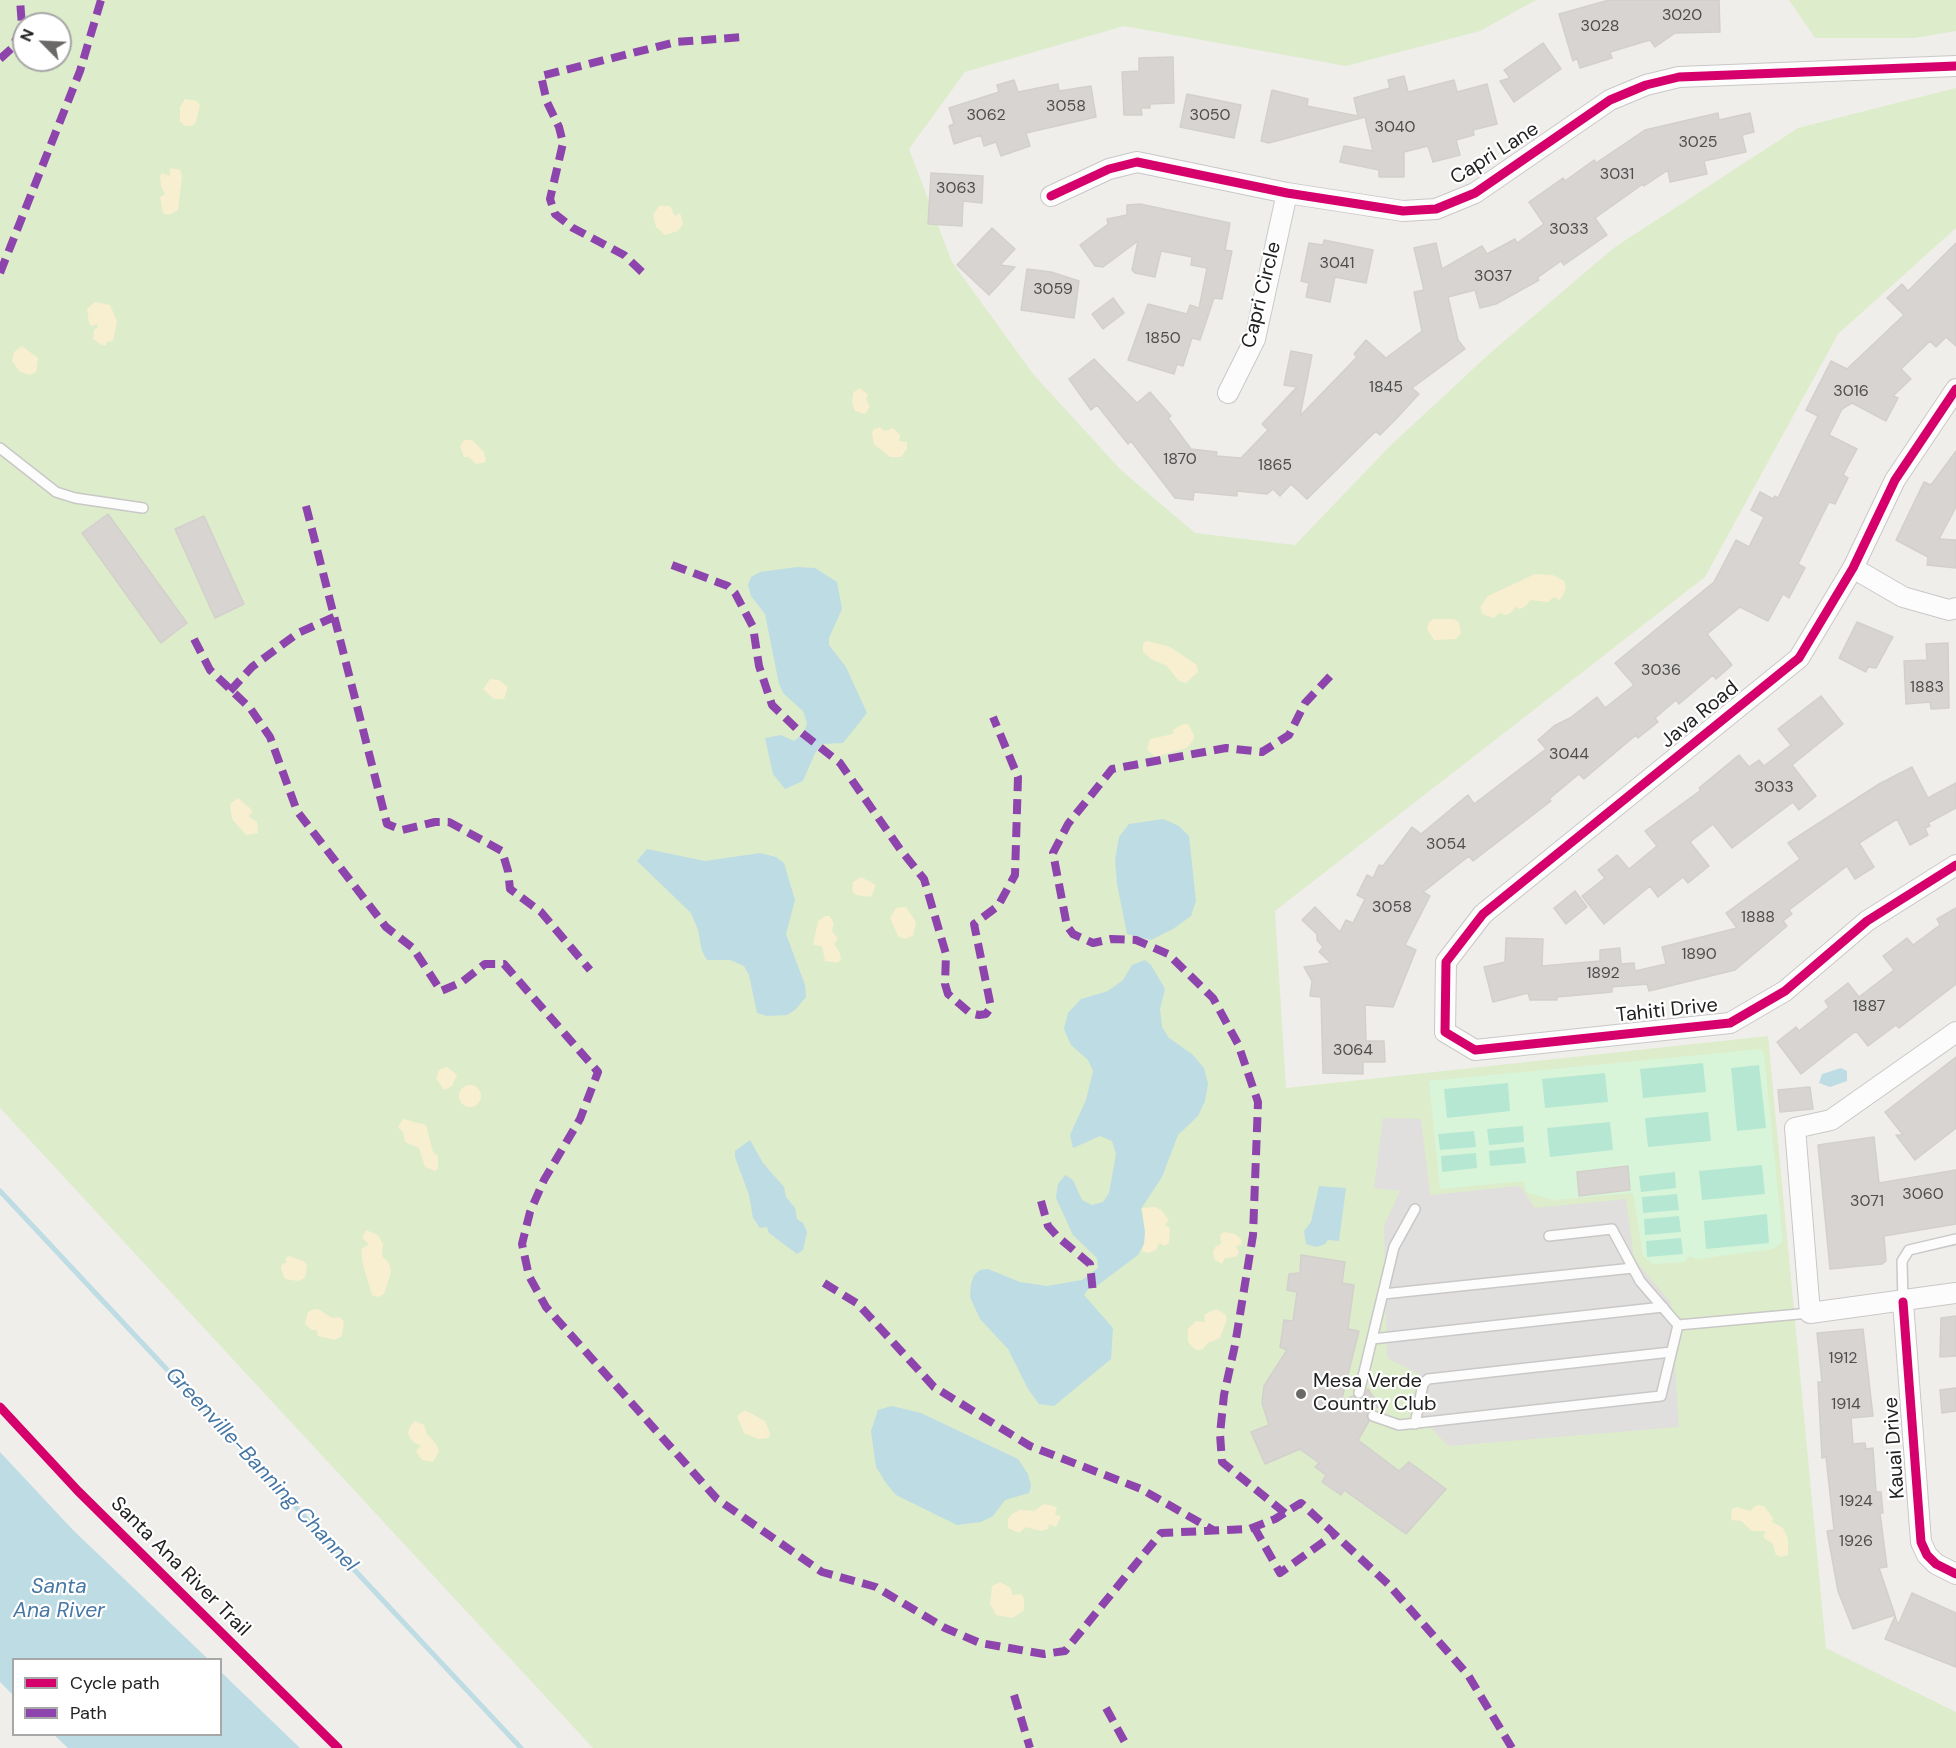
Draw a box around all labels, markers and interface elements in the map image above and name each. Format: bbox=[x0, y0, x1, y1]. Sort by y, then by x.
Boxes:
house number: 3020 bbox=[1662, 6, 1702, 26]
north arrow bbox=[12, 12, 72, 72]
house number: 3028 bbox=[1581, 17, 1619, 37]
text: N bbox=[15, 26, 39, 45]
house number: 3058 bbox=[1046, 97, 1086, 117]
house number: 3062 bbox=[966, 106, 1006, 126]
house number: 3050 bbox=[1189, 106, 1231, 126]
street label: Capri Lane bbox=[1446, 117, 1544, 191]
house number: 3040 bbox=[1374, 118, 1416, 138]
house number: 3025 bbox=[1678, 133, 1718, 153]
house number: 3031 bbox=[1600, 165, 1634, 185]
house number: 3063 bbox=[936, 179, 976, 199]
house number: 3033 bbox=[1549, 220, 1589, 240]
street label: Capri Circle bbox=[1237, 239, 1287, 351]
house number: 3041 bbox=[1319, 254, 1355, 274]
house number: 3037 bbox=[1474, 267, 1512, 287]
house number: 3059 bbox=[1033, 280, 1073, 300]
house number: 1850 bbox=[1145, 329, 1181, 349]
house number: 1845 bbox=[1369, 378, 1403, 398]
house number: 3016 bbox=[1833, 382, 1869, 402]
house number: 1870 bbox=[1163, 450, 1197, 470]
house number: 1865 bbox=[1258, 456, 1292, 476]
house number: 3036 bbox=[1641, 661, 1681, 681]
street label: Java Road bbox=[1656, 676, 1744, 754]
house number: 1883 bbox=[1910, 678, 1944, 698]
house number: 3044 bbox=[1549, 745, 1589, 765]
house number: 3033 bbox=[1754, 778, 1794, 798]
house number: 3054 bbox=[1426, 835, 1466, 855]
house number: 3058 bbox=[1372, 898, 1412, 918]
house number: 1888 bbox=[1741, 908, 1775, 928]
house number: 1890 bbox=[1681, 945, 1717, 965]
house number: 1892 bbox=[1586, 964, 1620, 984]
street label: Tahiti Drive bbox=[1615, 994, 1719, 1028]
house number: 1887 bbox=[1853, 997, 1885, 1017]
house number: 3064 bbox=[1333, 1041, 1373, 1061]
house number: 3060 bbox=[1902, 1185, 1944, 1205]
house number: 3071 bbox=[1850, 1192, 1884, 1212]
house number: 1912 bbox=[1829, 1349, 1857, 1369]
water label: Greenville-Banning Channel bbox=[160, 1363, 362, 1577]
place label: Mesa Verde Country Club bbox=[1313, 1370, 1437, 1417]
marker: Mesa Verde Country Club bbox=[1294, 1387, 1308, 1401]
house number: 1914 bbox=[1831, 1395, 1861, 1415]
street label: Kauai Drive bbox=[1879, 1396, 1911, 1500]
street label: Santa Ana River Trail bbox=[105, 1492, 255, 1642]
house number: 1924 bbox=[1839, 1492, 1873, 1512]
house number: 1926 bbox=[1839, 1532, 1873, 1552]
water label: Santa Ana River bbox=[13, 1574, 105, 1624]
legend bbox=[12, 1658, 222, 1736]
text: Cycle path bbox=[70, 1671, 160, 1695]
text: Path bbox=[70, 1701, 107, 1725]

